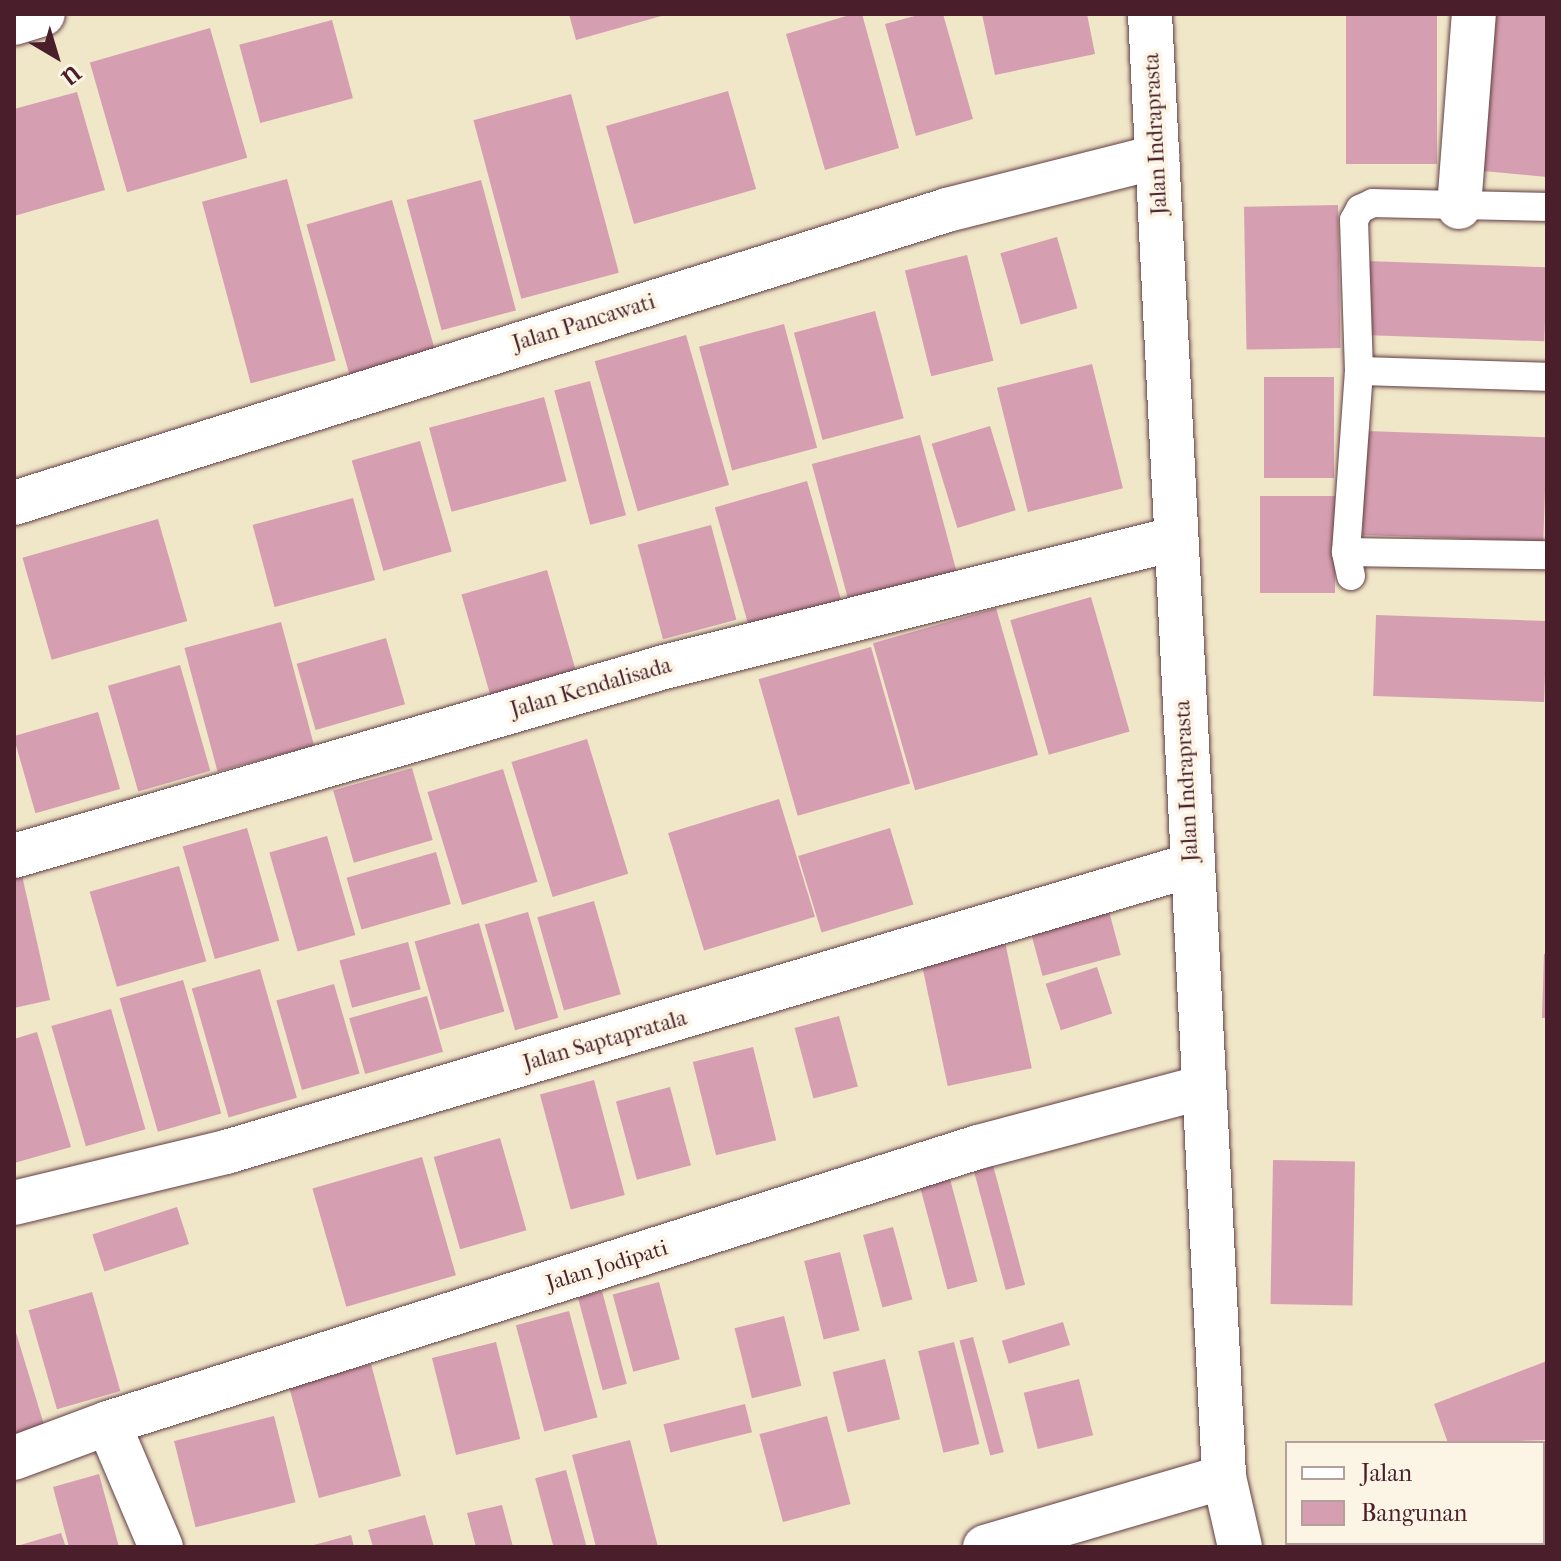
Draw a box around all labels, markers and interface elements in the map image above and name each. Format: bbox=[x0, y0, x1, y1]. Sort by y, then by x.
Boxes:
north arrow bbox=[16, 16, 96, 96]
street label: Jalan Indraprasta bbox=[1139, 52, 1173, 216]
text: U bbox=[56, 59, 86, 90]
street label: Jalan Pancawati bbox=[510, 289, 658, 357]
street label: Jalan Kendalisada bbox=[508, 652, 674, 724]
street label: Jalan Indraprasta bbox=[1170, 699, 1204, 863]
street label: Jalan Saptapratala bbox=[520, 1005, 690, 1077]
street label: Jalan Jodipati bbox=[543, 1235, 671, 1297]
legend bbox=[1285, 1441, 1545, 1545]
text: Jalan bbox=[1361, 1459, 1412, 1487]
text: Bangunan bbox=[1361, 1499, 1467, 1527]

